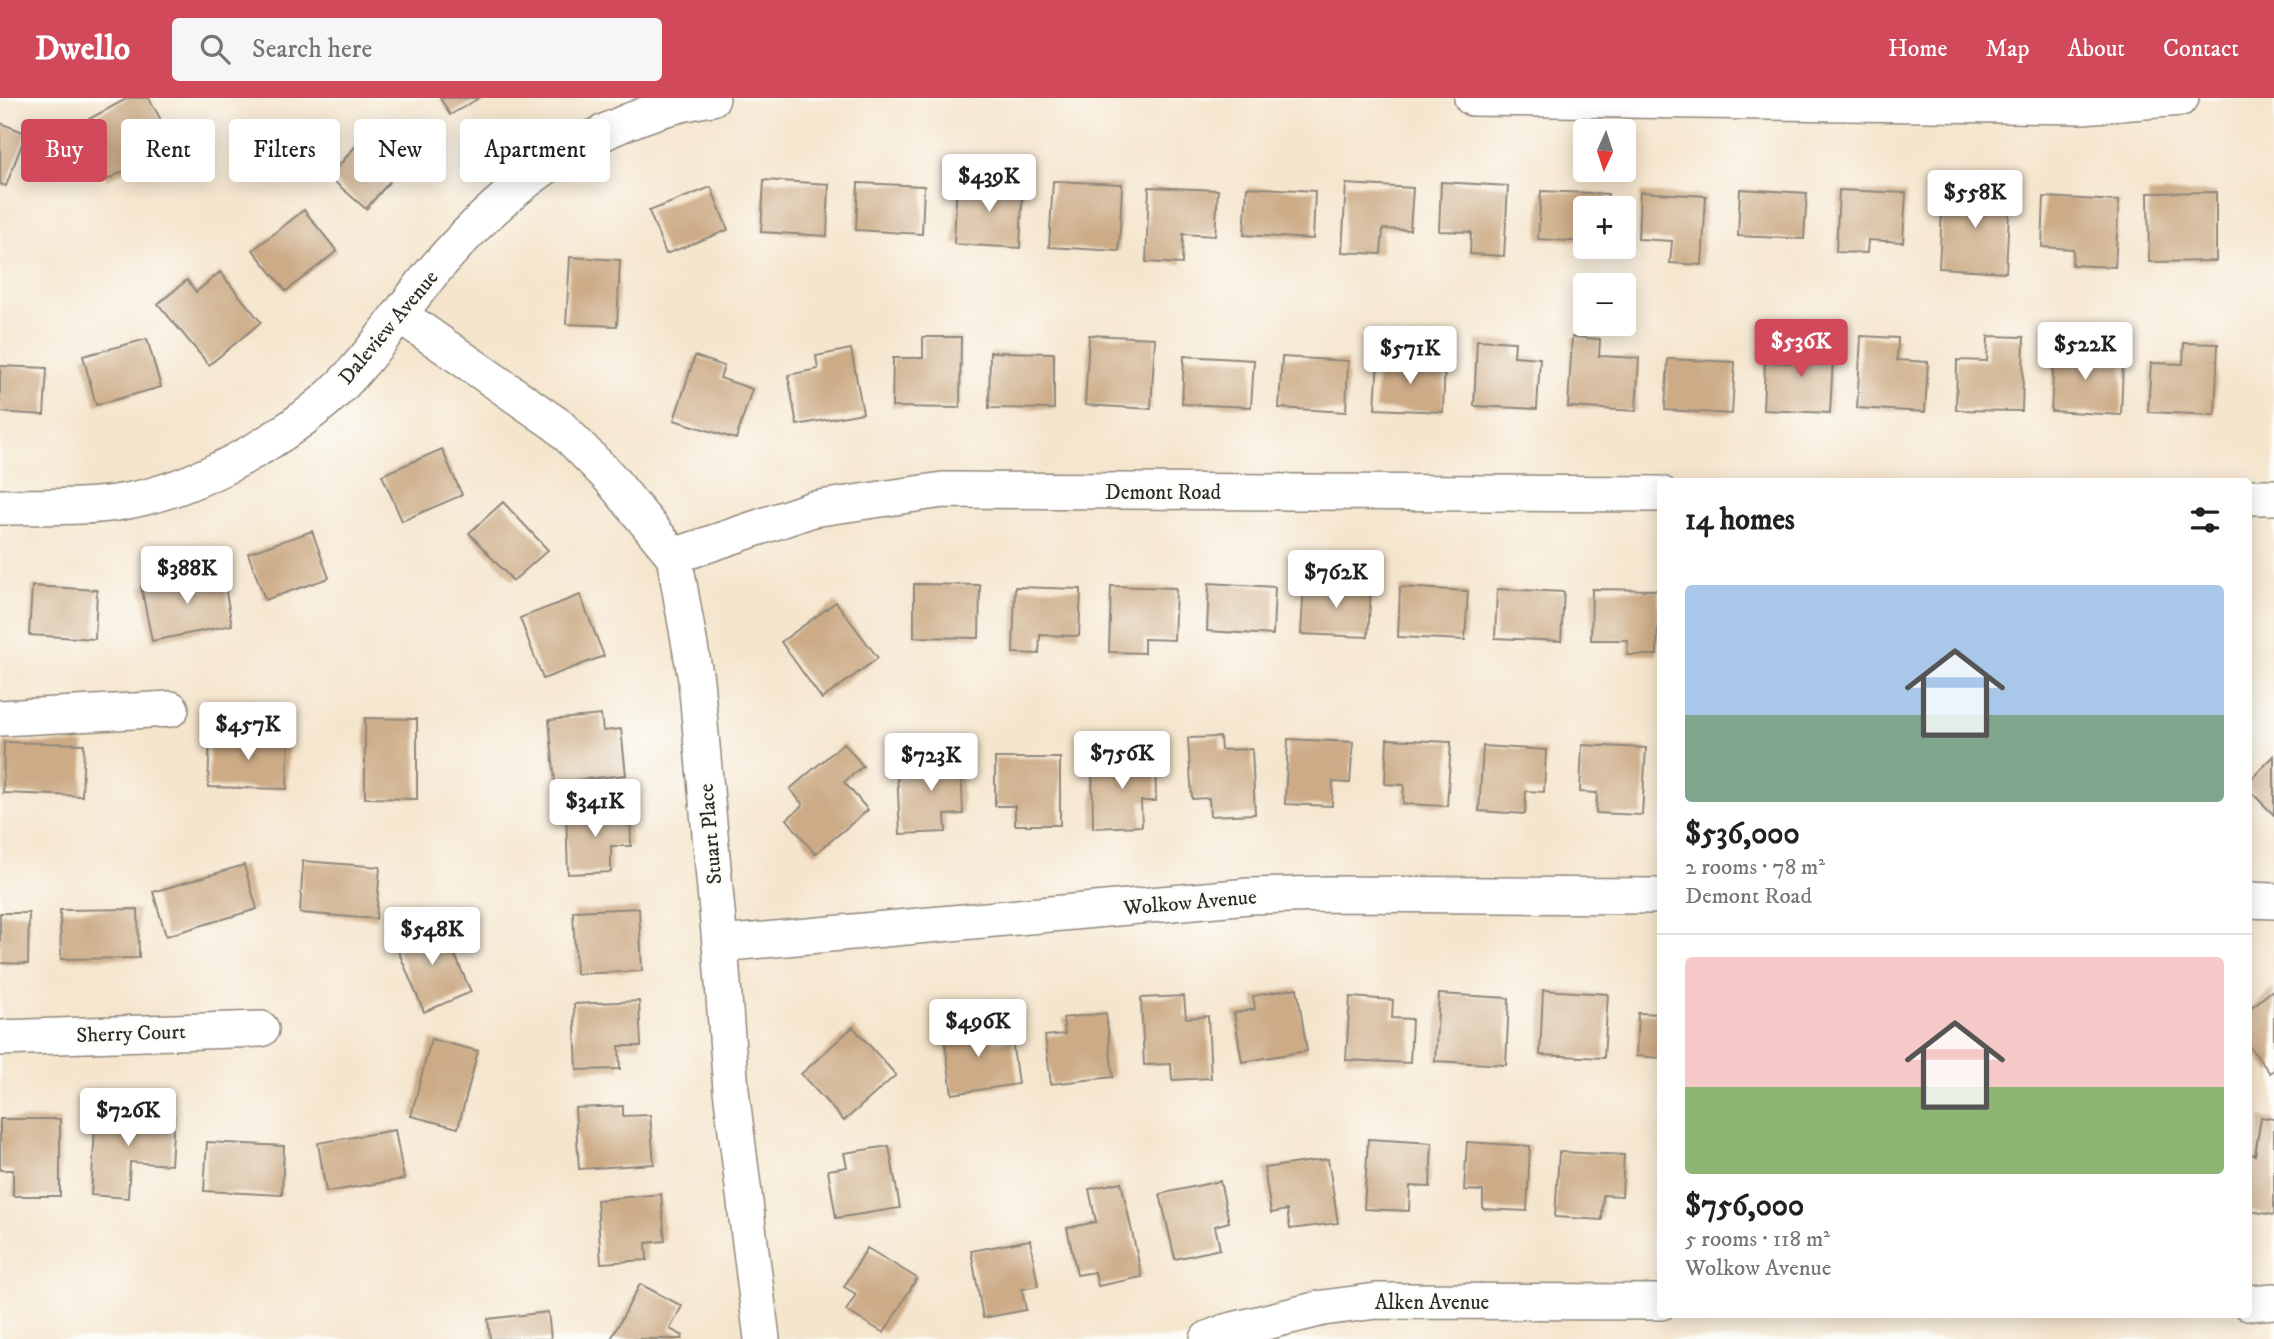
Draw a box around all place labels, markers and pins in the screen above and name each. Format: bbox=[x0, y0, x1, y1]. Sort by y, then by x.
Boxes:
pin: $439K bbox=[940, 155, 1038, 214]
pin: $558K bbox=[1926, 170, 2024, 230]
pin: $536K bbox=[1752, 320, 1850, 379]
pin: $522K bbox=[2036, 322, 2134, 382]
pin: $571K bbox=[1361, 327, 1459, 386]
pin: $388K bbox=[138, 546, 236, 606]
pin: $762K bbox=[1287, 550, 1385, 610]
pin: $457K bbox=[199, 702, 297, 762]
pin: $756K bbox=[1073, 732, 1171, 791]
pin: $723K bbox=[882, 734, 980, 793]
pin: $341K bbox=[546, 780, 644, 839]
pin: $548K bbox=[383, 908, 481, 967]
pin: $496K bbox=[929, 1000, 1027, 1059]
pin: $726K bbox=[79, 1088, 177, 1148]

